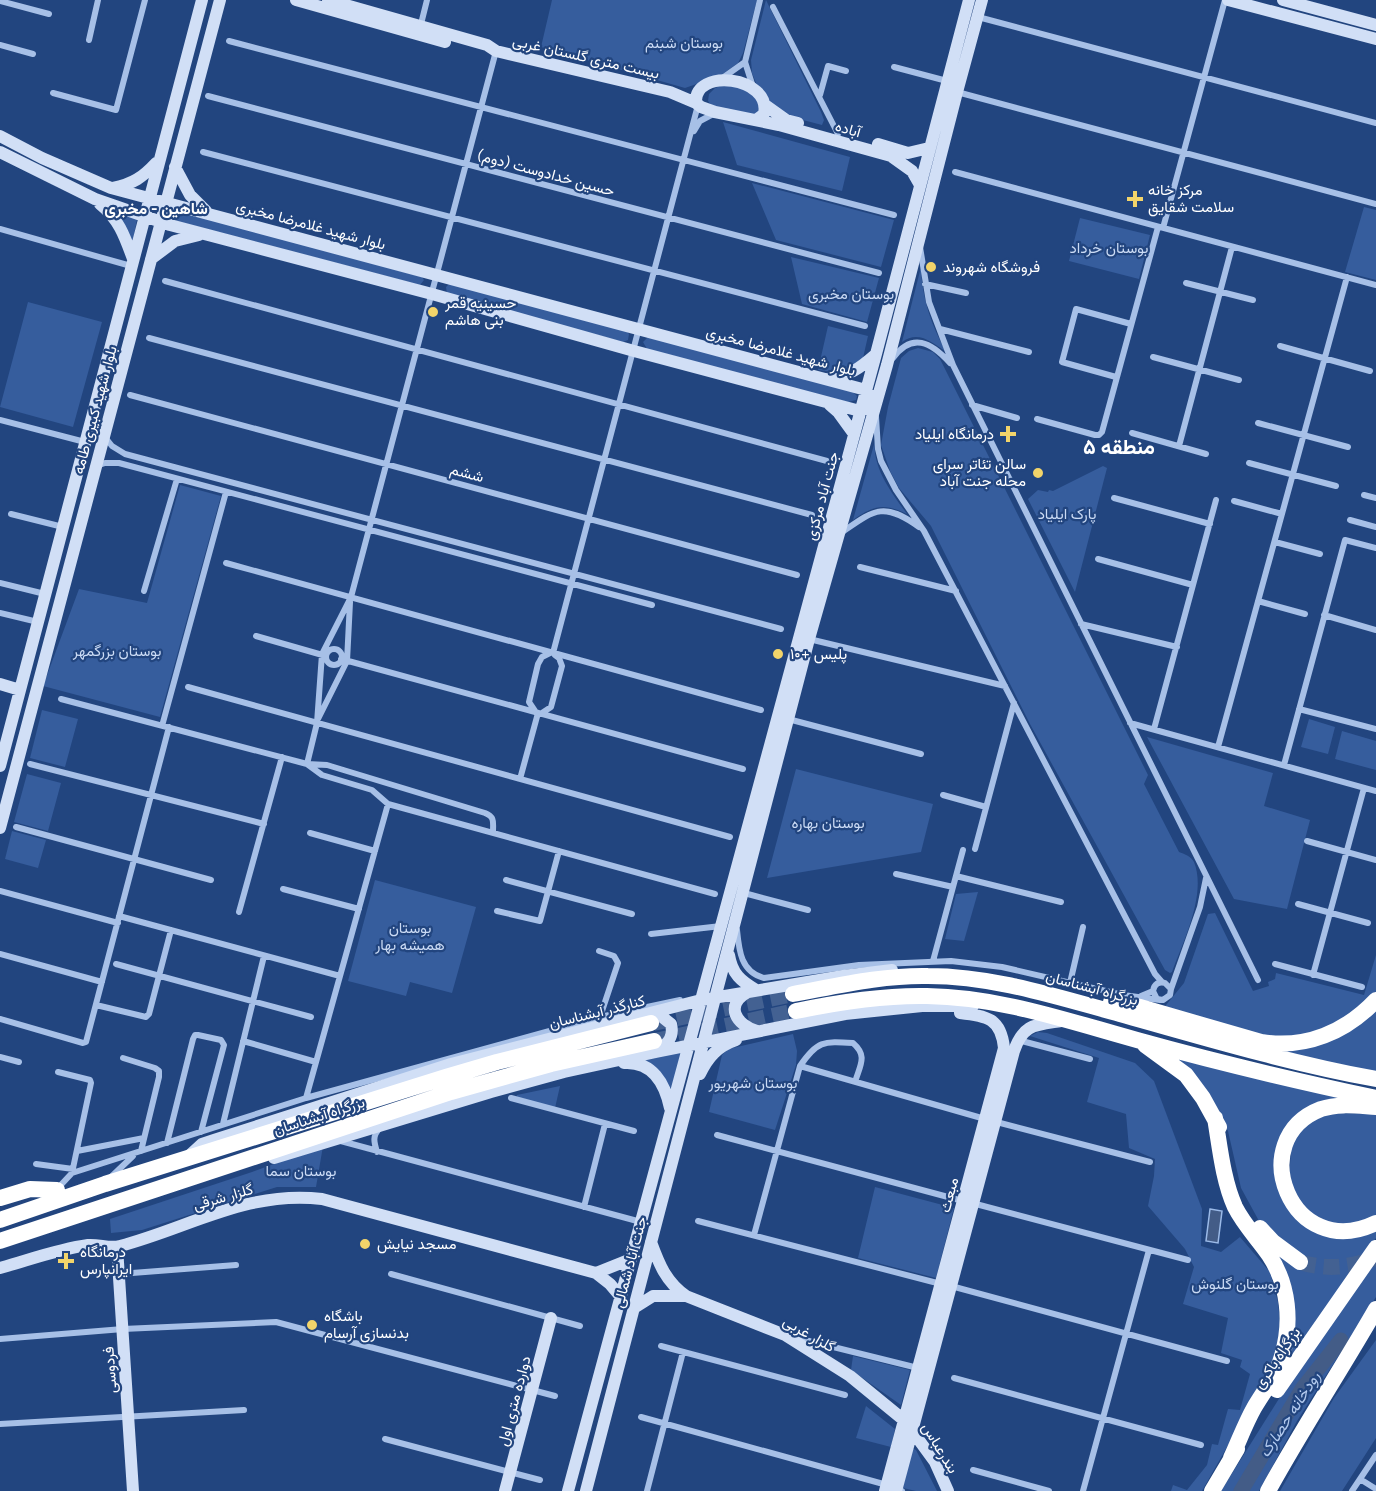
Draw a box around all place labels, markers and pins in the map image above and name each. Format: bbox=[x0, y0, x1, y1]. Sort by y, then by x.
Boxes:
place label: مرکز خانه سلامت شقایق bbox=[1148, 181, 1234, 217]
marker: مرکز خانه سلامت شقایق bbox=[1126, 190, 1144, 208]
place label: فروشگاه شهروند bbox=[943, 258, 1040, 276]
marker: فروشگاه شهروند bbox=[924, 260, 938, 274]
place label: حسینیه قمر بنی هاشم bbox=[444, 294, 516, 330]
marker: حسینیه قمر بنی هاشم bbox=[426, 305, 440, 319]
place label: درمانگاه ایلیاد bbox=[915, 425, 994, 443]
marker: درمانگاه ایلیاد bbox=[999, 425, 1017, 443]
place label: سالن تئاتر سرای محله جنت آباد bbox=[933, 455, 1026, 490]
marker: سالن تئاتر سرای محله جنت آباد bbox=[1031, 466, 1045, 480]
place label: پلیس +۱۰ bbox=[790, 645, 847, 664]
marker: پلیس +۱۰ bbox=[771, 647, 785, 661]
place label: مسجد نیایش bbox=[377, 1235, 456, 1254]
marker: مسجد نیایش bbox=[358, 1237, 372, 1251]
place label: درمانگاه ایرانپارس bbox=[80, 1243, 132, 1279]
marker: درمانگاه ایرانپارس bbox=[57, 1252, 75, 1270]
place label: باشگاه بدنسازی آرسام bbox=[324, 1307, 409, 1343]
marker: باشگاه بدنسازی آرسام bbox=[305, 1318, 319, 1332]

